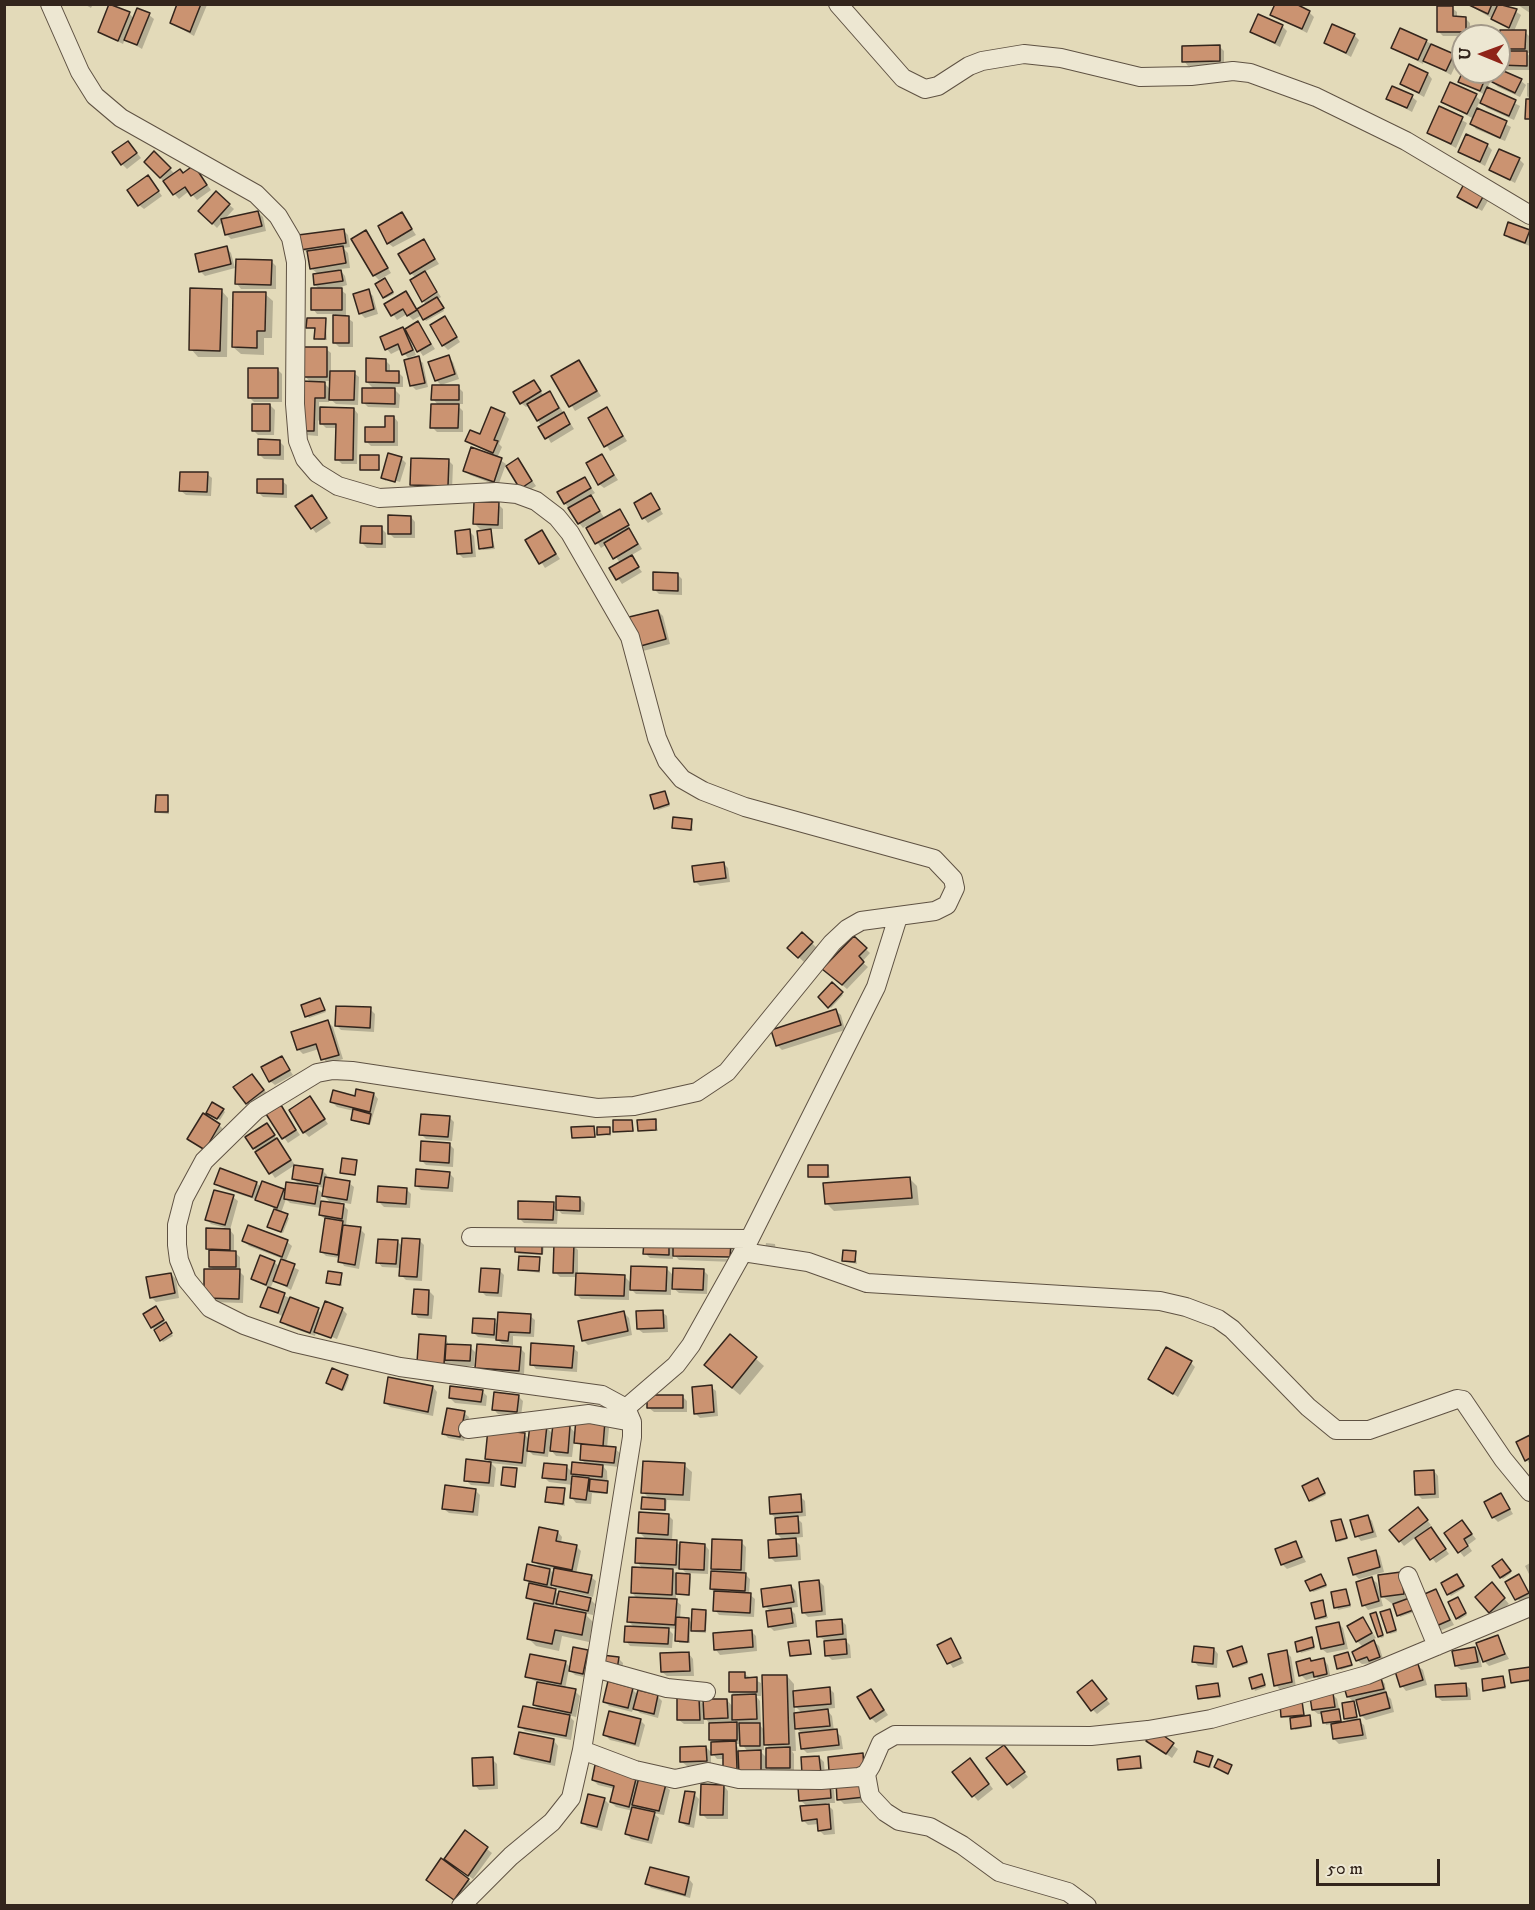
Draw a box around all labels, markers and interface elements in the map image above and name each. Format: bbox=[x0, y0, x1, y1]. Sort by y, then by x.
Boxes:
north arrow bbox=[1451, 24, 1511, 84]
text: U bbox=[1455, 47, 1475, 60]
scale bar bbox=[1319, 1847, 1444, 1885]
text: 50 m bbox=[1327, 1858, 1363, 1880]

